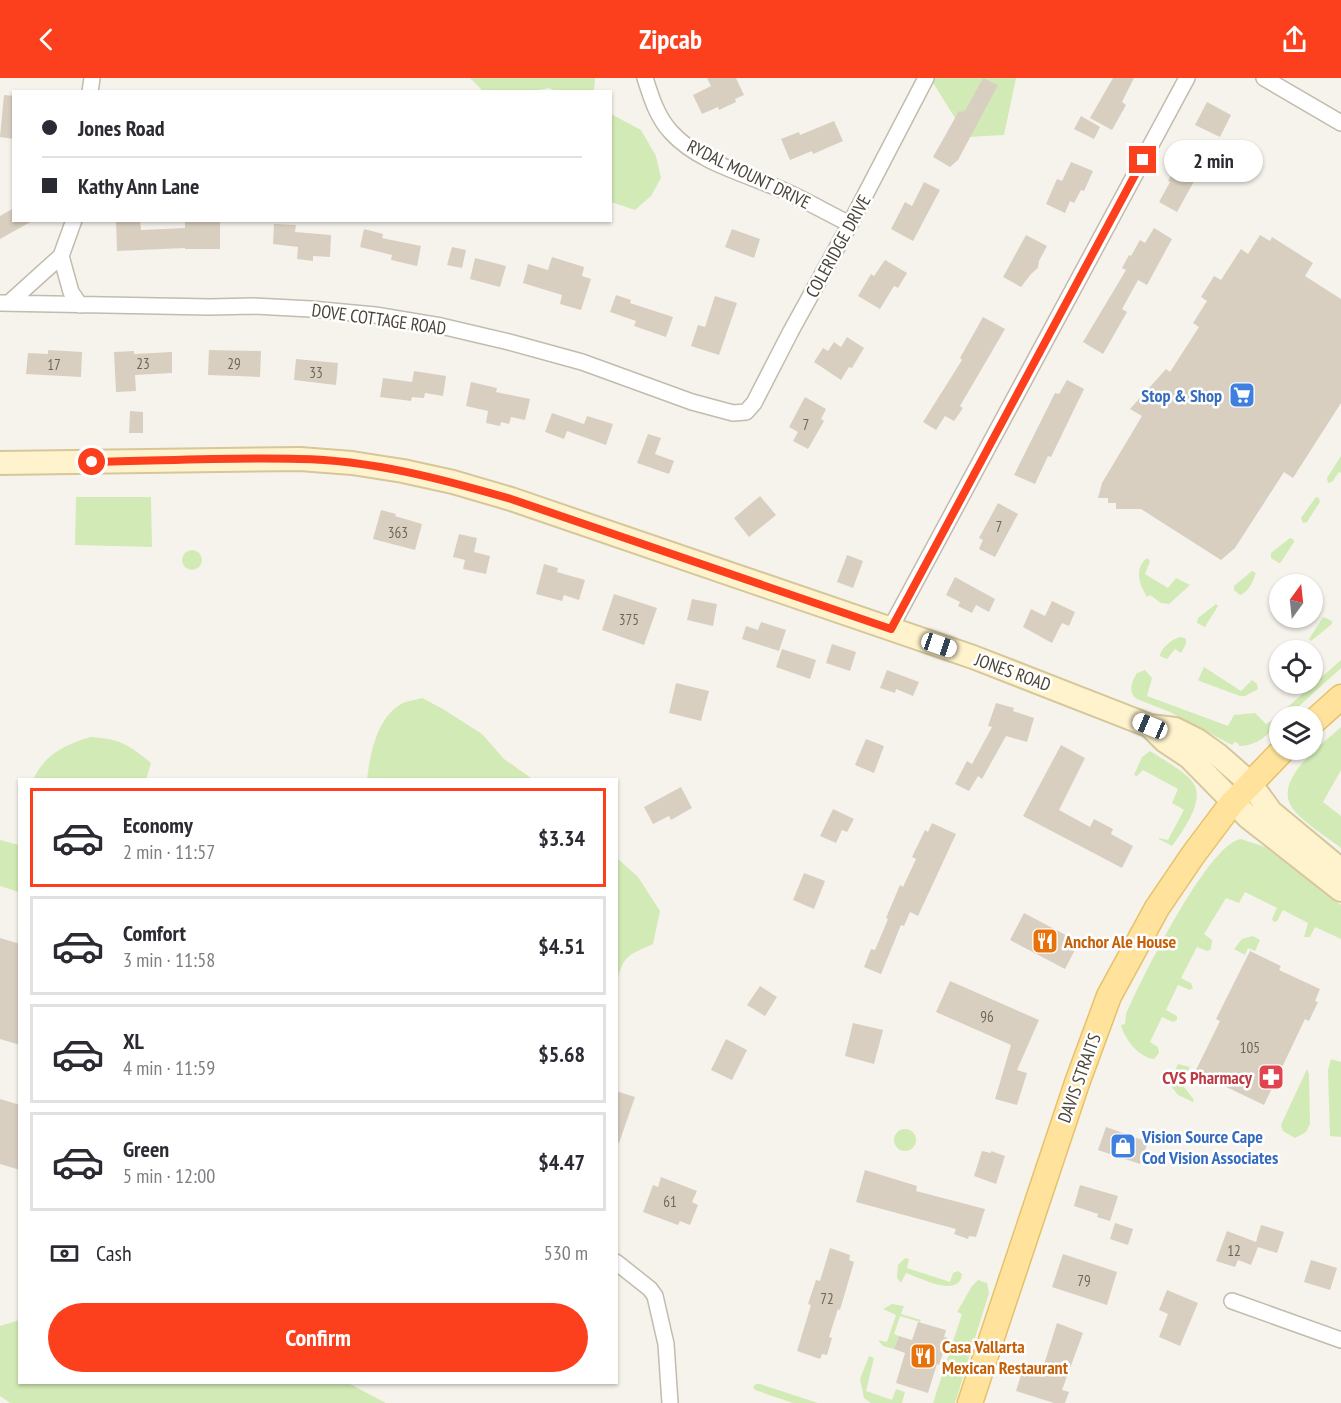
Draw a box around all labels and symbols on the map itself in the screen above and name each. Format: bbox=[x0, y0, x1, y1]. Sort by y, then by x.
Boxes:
street label: RYDAL MOUNT DRIVE bbox=[684, 134, 814, 214]
callout: 2 min bbox=[1164, 139, 1263, 181]
route end bbox=[1129, 146, 1156, 173]
street label: COLERIDGE DRIVE bbox=[800, 191, 876, 301]
street label: DOVE COTTAGE ROAD bbox=[310, 298, 448, 340]
house number: 23 bbox=[136, 354, 150, 373]
house number: 29 bbox=[227, 354, 241, 373]
house number: 17 bbox=[47, 355, 61, 374]
house number: 33 bbox=[309, 363, 323, 382]
supermarket icon: Stop & Shop bbox=[1227, 380, 1257, 410]
place label: Stop & Shop bbox=[1141, 384, 1222, 407]
house number: 7 bbox=[803, 415, 809, 434]
route start bbox=[78, 448, 105, 475]
house number: 7 bbox=[996, 517, 1002, 536]
house number: 363 bbox=[388, 523, 408, 542]
north arrow bbox=[1269, 574, 1323, 628]
house number: 375 bbox=[619, 610, 639, 629]
car bbox=[919, 631, 959, 659]
street label: JONES ROAD bbox=[971, 647, 1054, 696]
car bbox=[1130, 711, 1170, 741]
restaurant icon: Anchor Ale House bbox=[1030, 926, 1060, 956]
place label: Anchor Ale House bbox=[1063, 930, 1177, 953]
house number: 96 bbox=[980, 1007, 994, 1026]
street label: DAVIS STRAITS bbox=[1052, 1030, 1106, 1126]
house number: 105 bbox=[1240, 1038, 1260, 1057]
pharmacy icon: CVS Pharmacy bbox=[1256, 1062, 1286, 1092]
place label: CVS Pharmacy bbox=[1162, 1066, 1253, 1089]
place label: Vision Source Cape Cod Vision Associates bbox=[1141, 1125, 1278, 1169]
shop icon: Vision Source Cape Cod Vision Associates bbox=[1108, 1131, 1138, 1161]
house number: 61 bbox=[663, 1192, 677, 1211]
house number: 12 bbox=[1227, 1241, 1241, 1260]
house number: 79 bbox=[1077, 1271, 1091, 1290]
house number: 72 bbox=[820, 1289, 834, 1308]
place label: Casa Vallarta Mexican Restaurant bbox=[942, 1335, 1069, 1379]
restaurant icon: Casa Vallarta Mexican Restaurant bbox=[908, 1341, 938, 1371]

